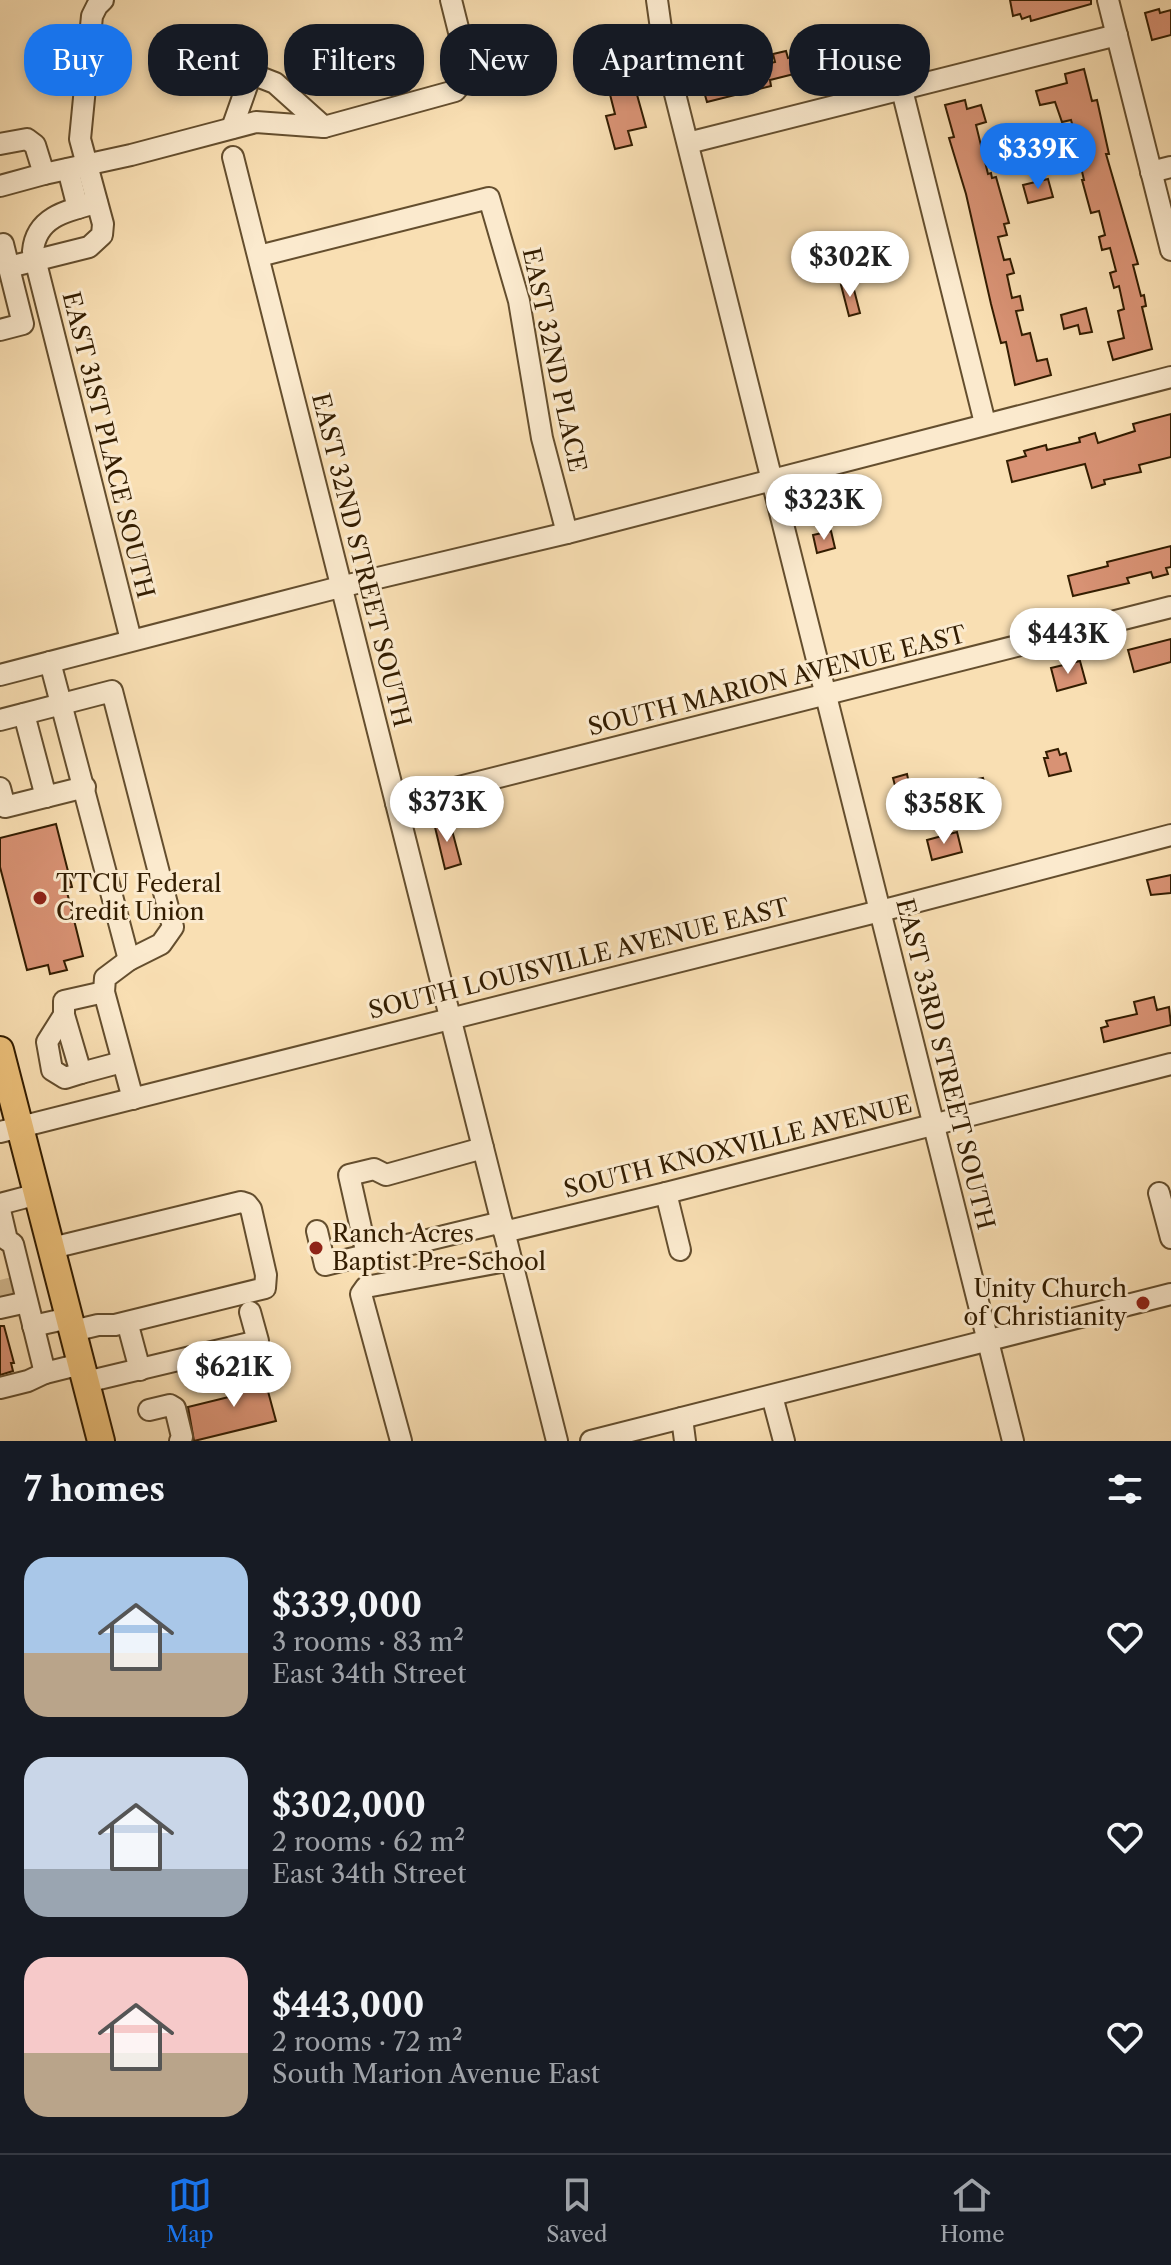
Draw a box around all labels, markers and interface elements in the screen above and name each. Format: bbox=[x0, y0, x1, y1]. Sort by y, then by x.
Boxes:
chip: Buy bbox=[24, 24, 132, 96]
chip: Rent bbox=[148, 24, 268, 96]
chip: Filters bbox=[284, 24, 424, 96]
chip: New bbox=[440, 24, 557, 96]
chip: Apartment bbox=[573, 24, 773, 96]
chip: House bbox=[789, 24, 930, 96]
pin: $339K bbox=[982, 123, 1094, 191]
text: $339K bbox=[998, 133, 1078, 165]
pin: $302K bbox=[794, 231, 906, 299]
text: $302K bbox=[809, 241, 891, 273]
street label: EAST 32ND PLACE bbox=[517, 245, 592, 475]
street label: EAST 31ST PLACE SOUTH bbox=[56, 289, 161, 601]
street label: EAST 32ND STREET SOUTH bbox=[306, 390, 417, 730]
pin: $323K bbox=[768, 474, 880, 542]
text: $323K bbox=[784, 484, 864, 516]
pin: $443K bbox=[1012, 608, 1124, 676]
text: $443K bbox=[1028, 618, 1108, 650]
street label: SOUTH MARION AVENUE EAST bbox=[585, 619, 969, 742]
pin: $373K bbox=[391, 776, 503, 844]
pin: $358K bbox=[888, 778, 1000, 846]
text: $373K bbox=[408, 786, 486, 818]
text: $358K bbox=[904, 788, 984, 820]
place label: TTCU Federal Credit Union bbox=[56, 869, 221, 926]
marker: TTCU Federal Credit Union bbox=[31, 889, 49, 907]
street label: SOUTH LOUISVILLE AVENUE EAST bbox=[366, 892, 792, 1025]
street label: EAST 33RD STREET SOUTH bbox=[890, 895, 1001, 1232]
street label: SOUTH KNOXVILLE AVENUE bbox=[561, 1089, 915, 1204]
place label: Ranch Acres Baptist Pre-School bbox=[332, 1219, 546, 1276]
marker: Ranch Acres Baptist Pre-School bbox=[307, 1239, 325, 1257]
place label: Unity Church of Christianity bbox=[964, 1274, 1128, 1331]
marker: Unity Church of Christianity bbox=[1134, 1294, 1152, 1312]
pin: $621K bbox=[178, 1341, 290, 1409]
text: $621K bbox=[195, 1351, 273, 1383]
icon: filters bbox=[1103, 1467, 1147, 1511]
text: 7 homes bbox=[24, 1468, 165, 1510]
text: $339,000 bbox=[272, 1584, 422, 1626]
icon: home bbox=[88, 1589, 184, 1685]
icon: heart bbox=[1103, 1615, 1147, 1659]
text: 3 rooms · 83 m² bbox=[272, 1626, 464, 1658]
text: East 34th Street bbox=[272, 1658, 466, 1690]
text: $302,000 bbox=[272, 1784, 426, 1826]
icon: home bbox=[88, 1789, 184, 1885]
icon: heart bbox=[1103, 1815, 1147, 1859]
text: 2 rooms · 62 m² bbox=[272, 1826, 465, 1858]
text: East 34th Street bbox=[272, 1858, 466, 1890]
text: $443,000 bbox=[272, 1984, 424, 2026]
icon: home bbox=[88, 1989, 184, 2085]
icon: heart bbox=[1103, 2015, 1147, 2059]
text: 2 rooms · 72 m² bbox=[272, 2026, 463, 2058]
text: South Marion Avenue East bbox=[272, 2058, 600, 2090]
tab: Map bbox=[166, 2173, 214, 2248]
tab: Saved bbox=[546, 2173, 607, 2248]
tab: Home bbox=[940, 2173, 1005, 2248]

